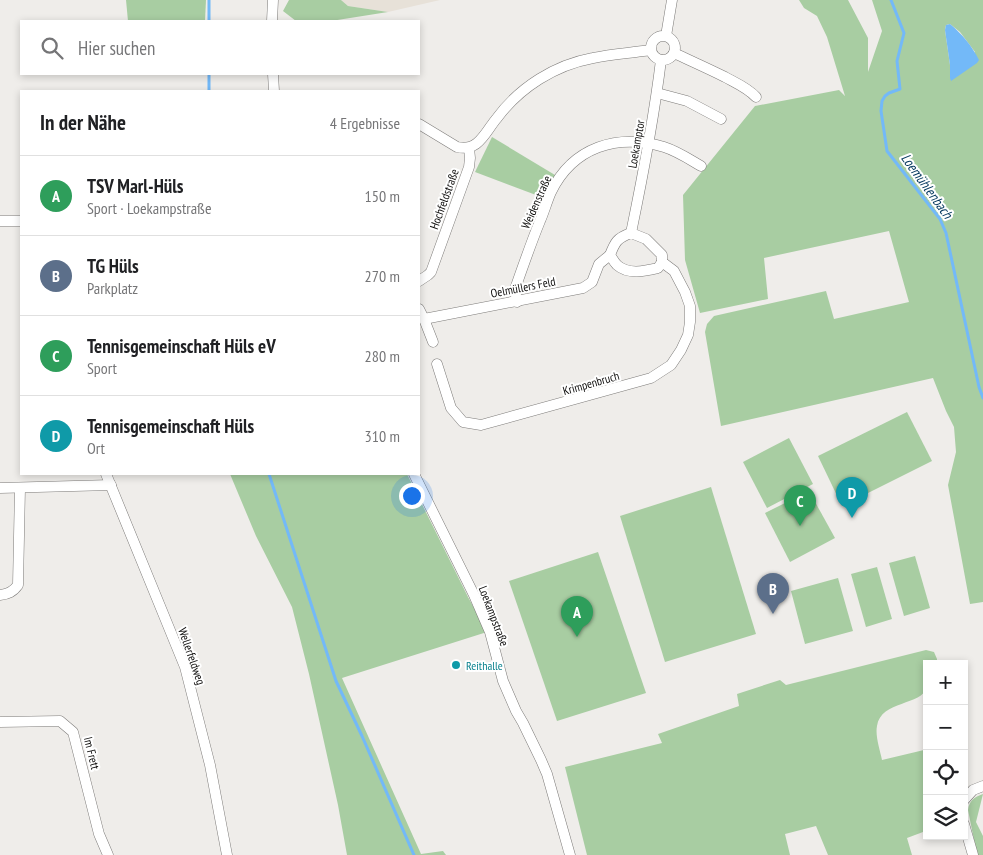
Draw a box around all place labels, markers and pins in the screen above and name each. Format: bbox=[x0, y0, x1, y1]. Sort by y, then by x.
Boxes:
pin: D bbox=[836, 477, 868, 518]
pin: C bbox=[784, 485, 816, 526]
pin: B bbox=[757, 573, 789, 614]
pin: A bbox=[561, 596, 593, 637]
place label: Reithalle bbox=[466, 658, 503, 673]
marker: Reithalle bbox=[450, 659, 462, 671]

